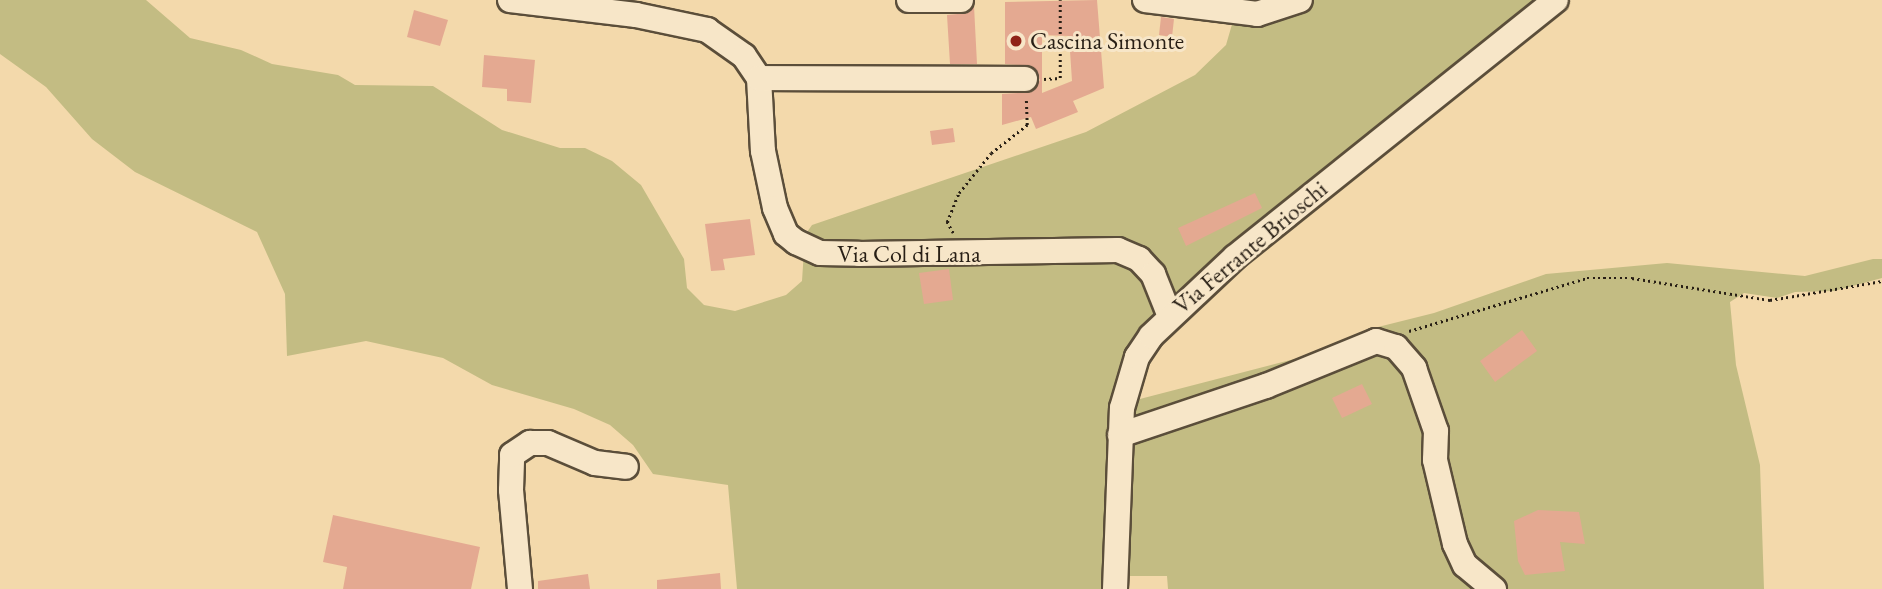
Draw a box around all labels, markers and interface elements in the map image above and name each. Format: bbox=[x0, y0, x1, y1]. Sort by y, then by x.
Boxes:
place label: Cascina Simonte bbox=[1030, 27, 1184, 55]
marker: Cascina Simonte bbox=[1008, 33, 1024, 49]
street label: Via Ferrante Brioschi bbox=[1167, 174, 1333, 320]
street label: Via Col di Lana bbox=[837, 240, 981, 268]

